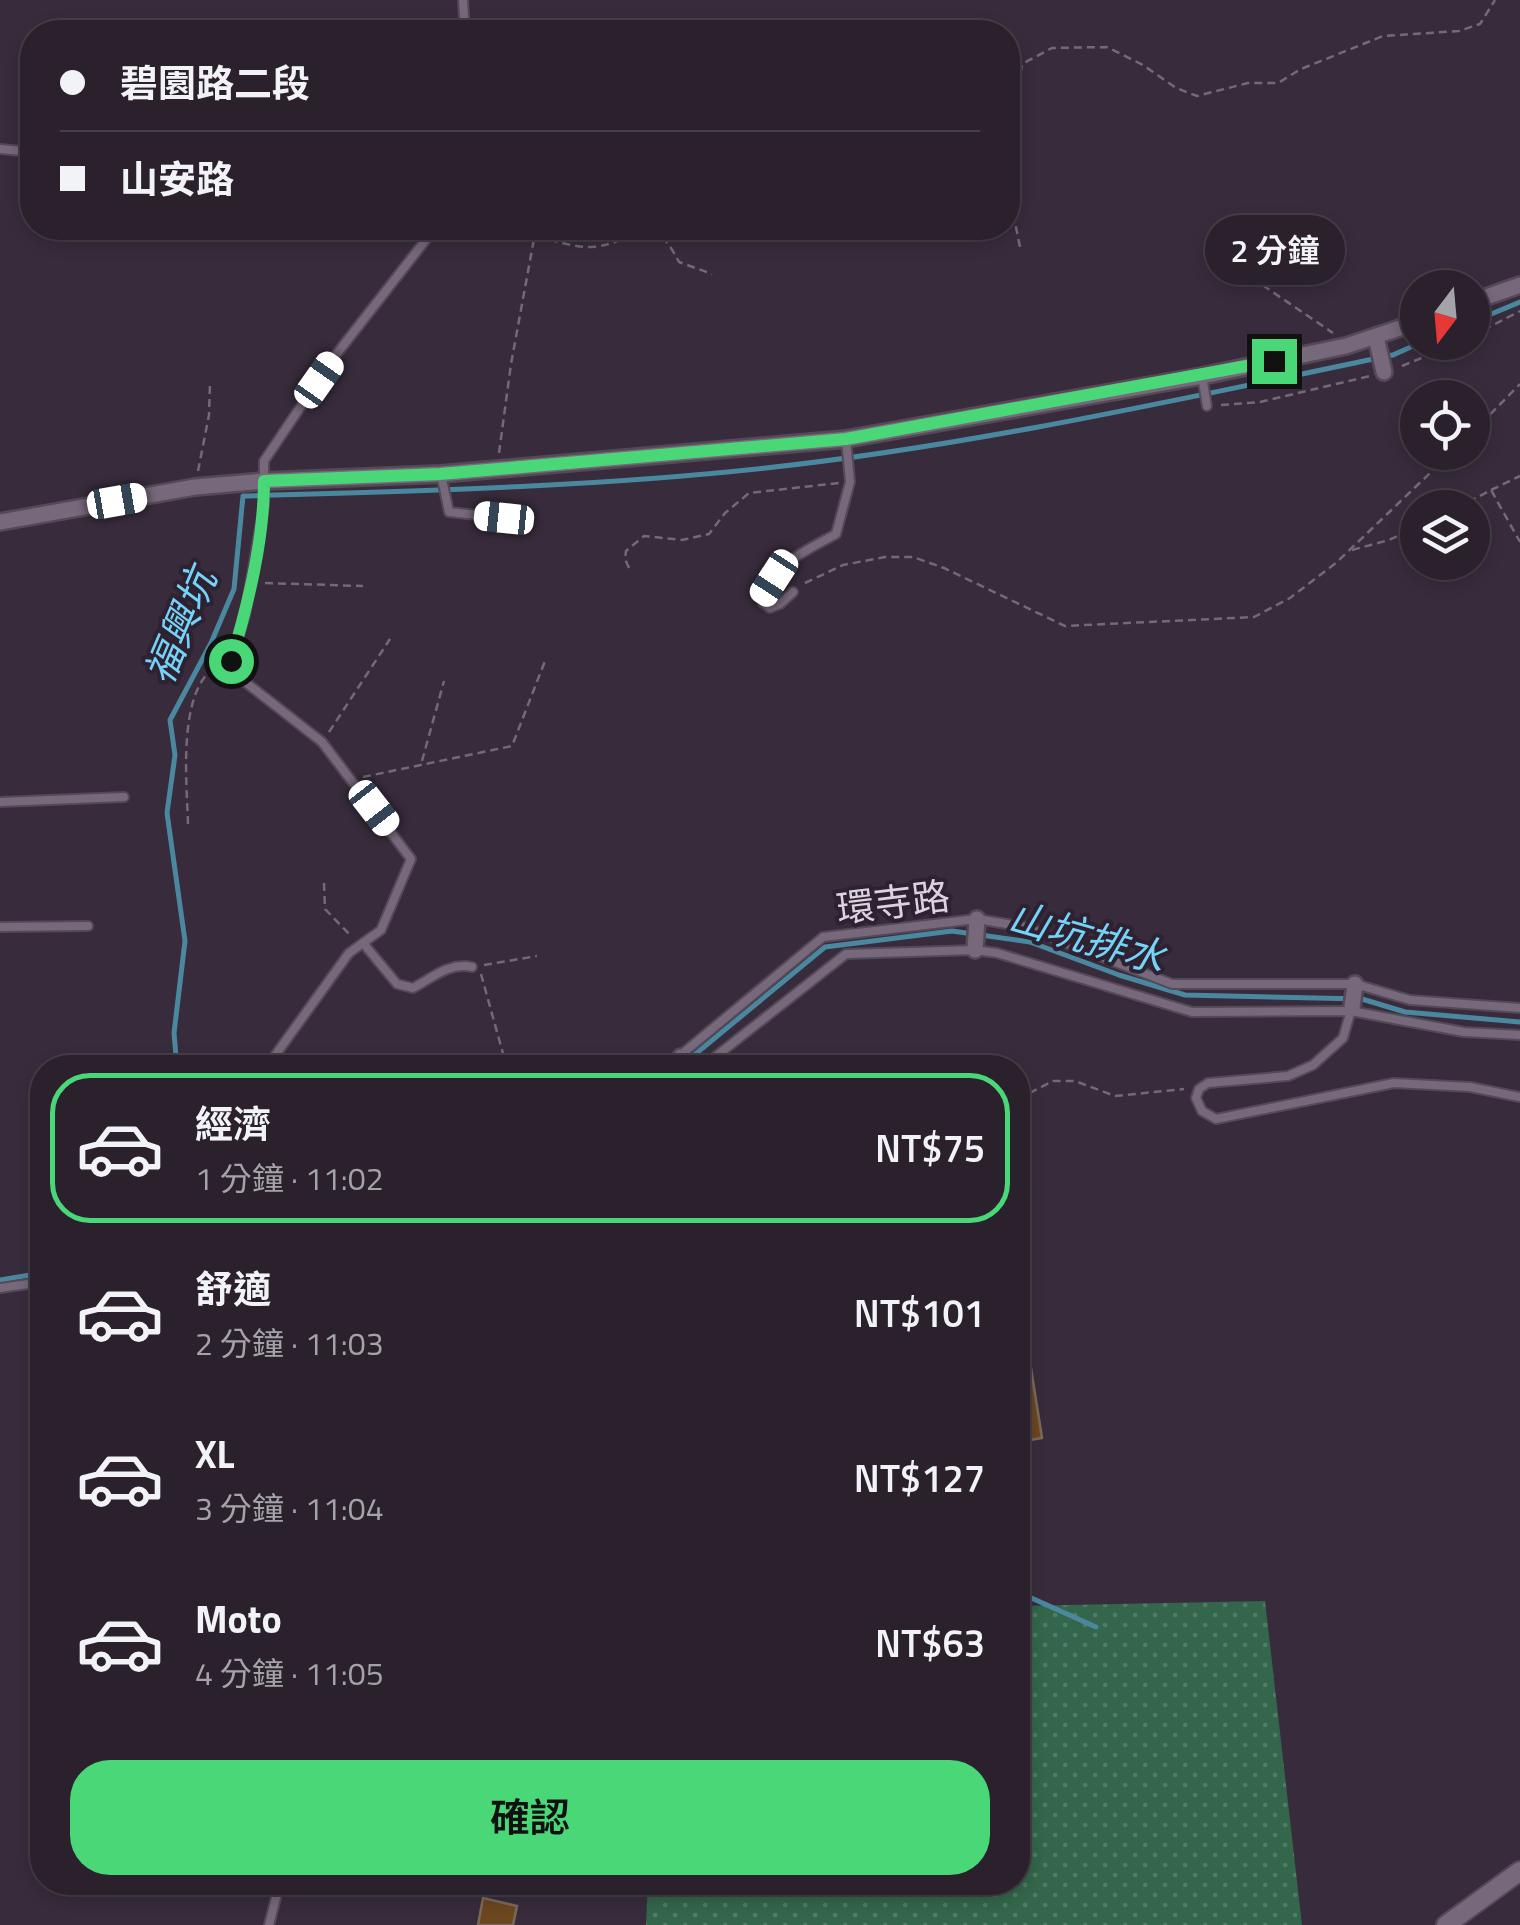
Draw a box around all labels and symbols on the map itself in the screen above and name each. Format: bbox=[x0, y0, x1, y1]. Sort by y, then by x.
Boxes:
callout: 2 分鐘 bbox=[1204, 216, 1344, 286]
north arrow bbox=[1400, 270, 1490, 360]
route end bbox=[1252, 339, 1297, 384]
car bbox=[290, 347, 348, 413]
car bbox=[85, 481, 149, 521]
car bbox=[473, 500, 535, 536]
car bbox=[745, 545, 803, 611]
water label: 福興坑 bbox=[128, 553, 234, 693]
route start bbox=[209, 639, 254, 684]
car bbox=[344, 775, 404, 841]
street label: 環寺路 bbox=[833, 866, 953, 938]
water label: 山坑排水 bbox=[1002, 886, 1174, 989]

